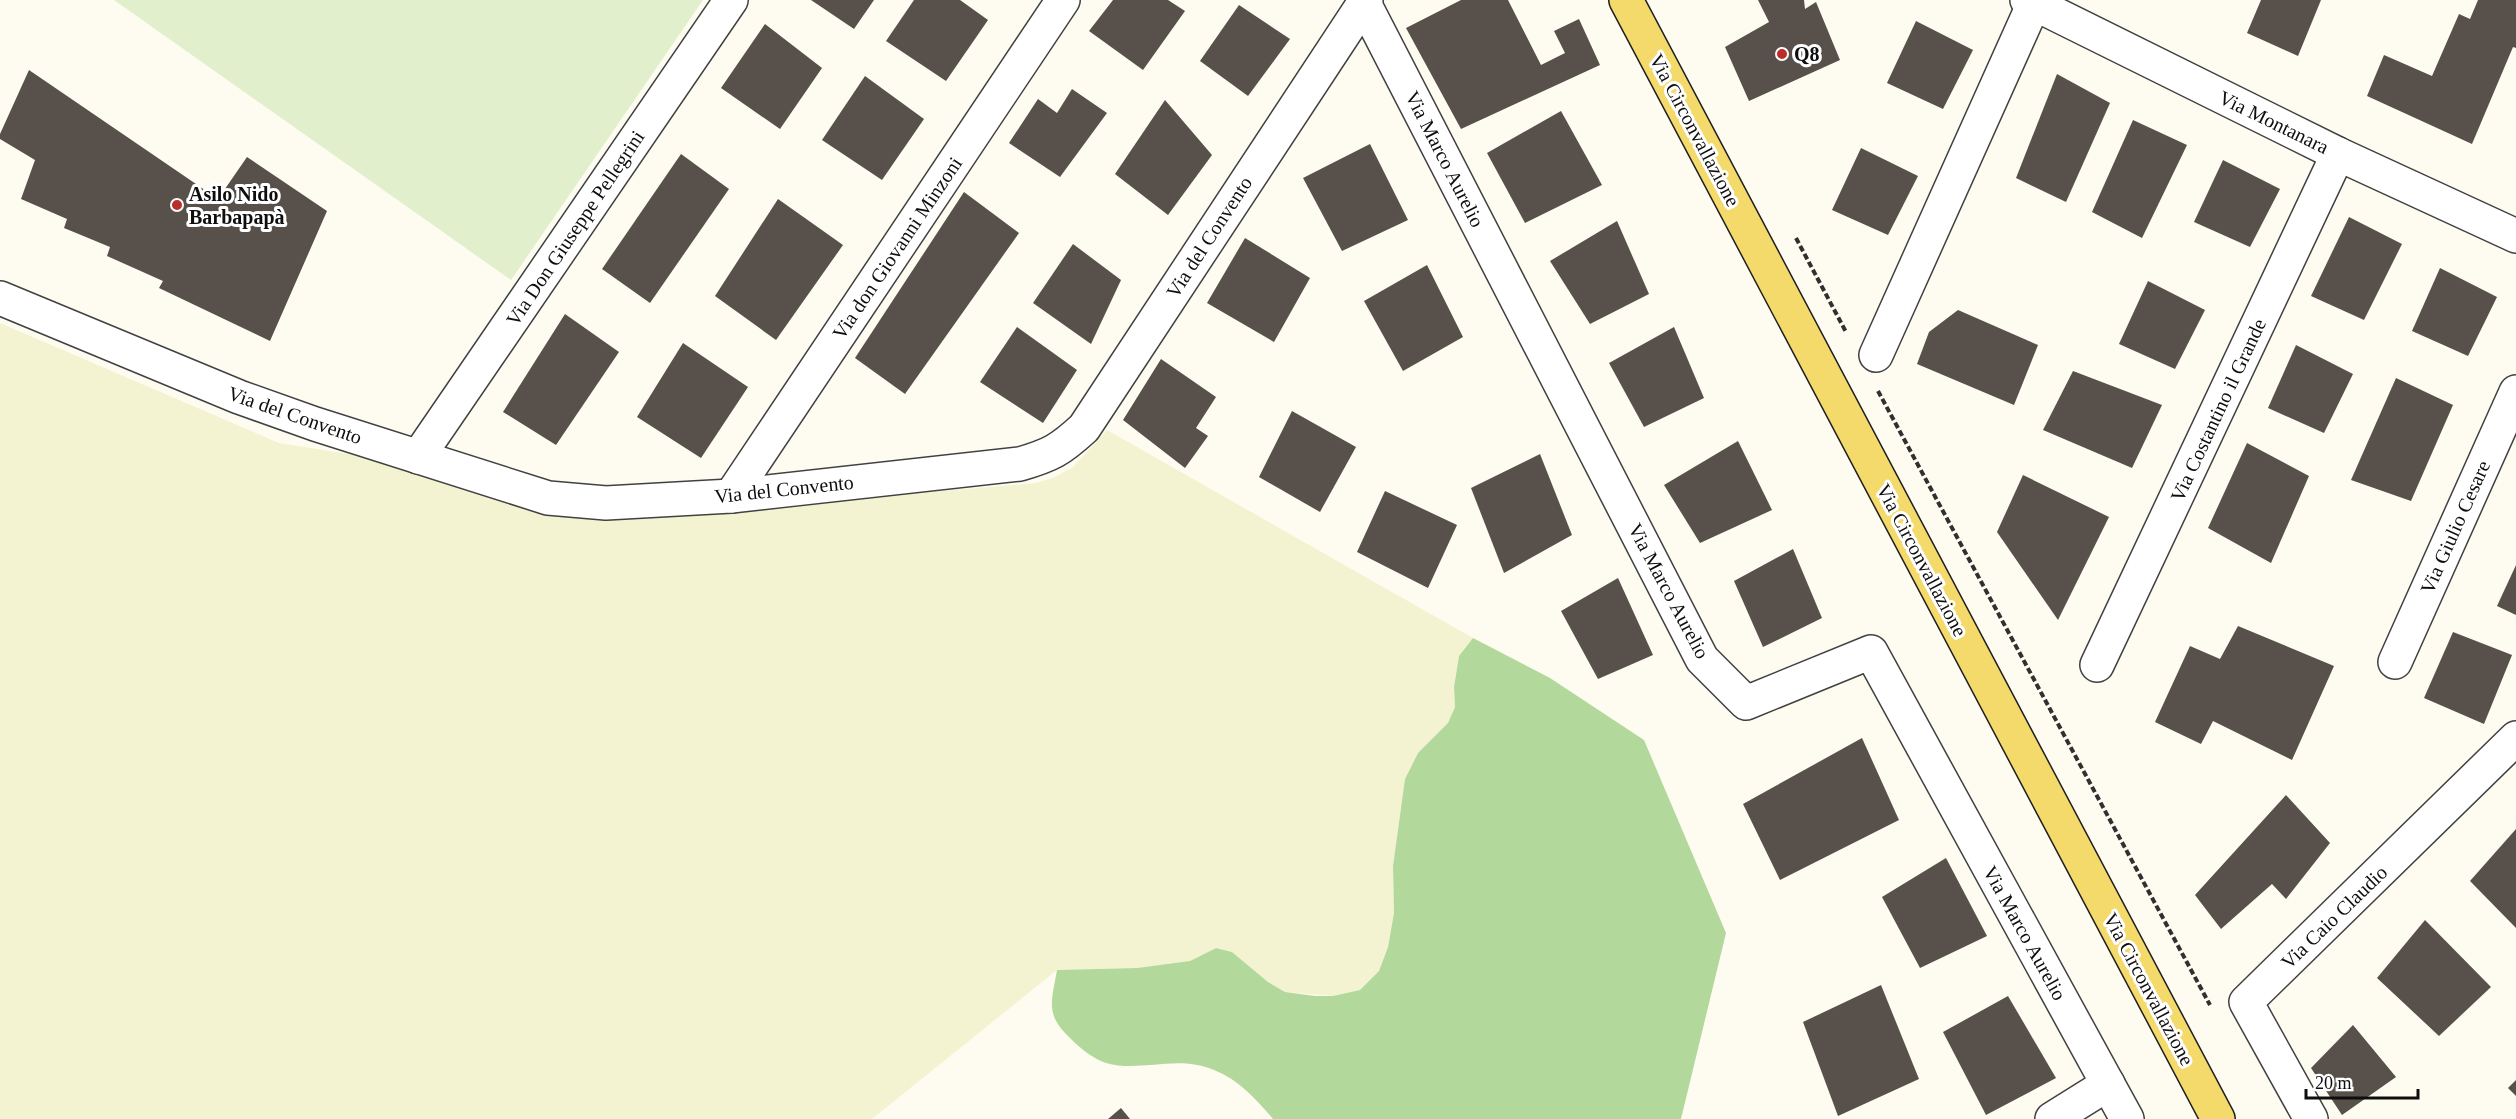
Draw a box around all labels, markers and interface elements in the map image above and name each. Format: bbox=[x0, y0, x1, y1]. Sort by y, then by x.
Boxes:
place label: Q8 bbox=[1794, 43, 1820, 65]
marker: Q8 bbox=[1775, 47, 1789, 61]
street label: Via Circonvallazione bbox=[1646, 50, 1745, 210]
street label: Via Montanara bbox=[2216, 86, 2333, 158]
street label: Via Marco Aurelio bbox=[1401, 87, 1489, 231]
street label: Via Don Giuseppe Pellegrini bbox=[501, 126, 650, 330]
street label: Via don Giovanni Minzoni bbox=[828, 152, 966, 343]
street label: Via del Convento bbox=[1162, 172, 1256, 302]
place label: Asilo Nido Barbapapà bbox=[189, 183, 285, 229]
marker: Asilo Nido Barbapapà bbox=[170, 198, 184, 212]
street label: Via Costantino il Grande bbox=[2166, 315, 2270, 505]
street label: Via del Convento bbox=[225, 382, 365, 448]
street label: Via Giulio Cesare bbox=[2416, 457, 2494, 597]
street label: Via del Convento bbox=[713, 471, 855, 507]
street label: Via Circonvallazione bbox=[1873, 480, 1972, 640]
street label: Via Marco Aurelio bbox=[1624, 520, 1714, 662]
street label: Via Caio Claudio bbox=[2276, 861, 2392, 973]
street label: Via Marco Aurelio bbox=[1979, 862, 2071, 1004]
street label: Via Circonvallazione bbox=[2100, 909, 2199, 1069]
scale bar bbox=[2306, 1062, 2418, 1100]
text: 20 m bbox=[2315, 1073, 2352, 1093]

